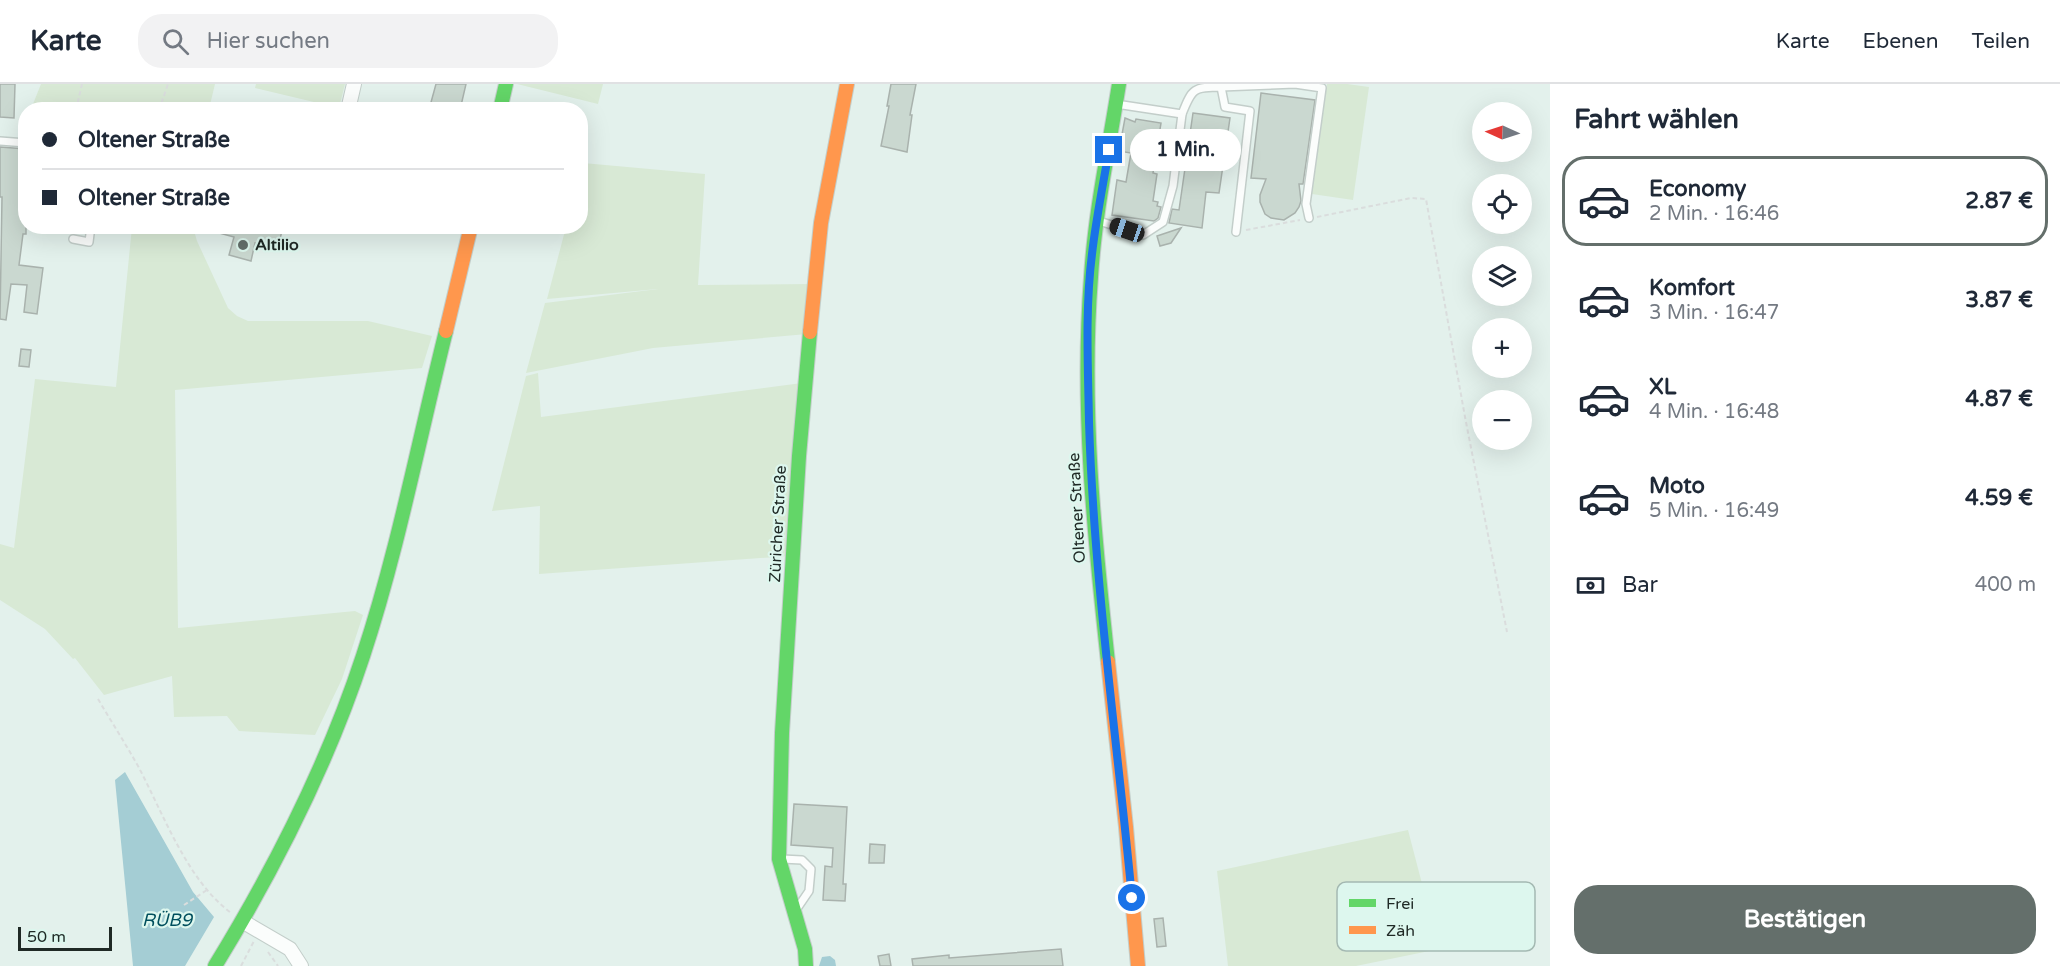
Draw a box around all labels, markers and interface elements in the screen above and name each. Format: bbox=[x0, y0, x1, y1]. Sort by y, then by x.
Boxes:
search box bbox=[138, 14, 558, 68]
text: Karte bbox=[30, 24, 102, 58]
icon: search bbox=[159, 25, 192, 58]
text: Hier suchen bbox=[207, 28, 330, 54]
text: Karte bbox=[1776, 29, 1830, 54]
text: Ebenen bbox=[1863, 29, 1939, 54]
text: Teilen bbox=[1972, 29, 2030, 54]
north arrow bbox=[1472, 102, 1532, 162]
map controls bbox=[1472, 102, 1532, 450]
text: Fahrt wählen bbox=[1574, 103, 1739, 136]
text: Oltener Straße bbox=[78, 127, 230, 153]
callout: 1 Min. bbox=[1130, 129, 1241, 171]
route end bbox=[1095, 136, 1122, 163]
text: 1 Min. bbox=[1156, 138, 1215, 162]
button: locate bbox=[1472, 174, 1532, 234]
icon: car bbox=[1577, 174, 1631, 228]
text: Economy bbox=[1649, 176, 1746, 202]
text: Oltener Straße bbox=[78, 185, 230, 211]
text: 2.87 € bbox=[1965, 188, 2033, 214]
text: 2 Min. · 16:46 bbox=[1649, 202, 1779, 226]
car bbox=[1107, 216, 1147, 244]
place label: Altilio bbox=[255, 235, 299, 255]
marker: Altilio bbox=[236, 238, 250, 252]
button: layers bbox=[1472, 246, 1532, 306]
icon: car bbox=[1577, 273, 1631, 327]
text: Komfort bbox=[1649, 275, 1735, 301]
text: 3.87 € bbox=[1965, 287, 2033, 313]
text: 3 Min. · 16:47 bbox=[1649, 301, 1779, 325]
button: + bbox=[1472, 318, 1532, 378]
icon: car bbox=[1577, 372, 1631, 426]
text: XL bbox=[1649, 374, 1676, 400]
text: 4.87 € bbox=[1965, 386, 2033, 412]
button: − bbox=[1472, 390, 1532, 450]
text: 4 Min. · 16:48 bbox=[1649, 400, 1779, 424]
street label: Oltener Straße bbox=[1064, 452, 1090, 564]
street label: Züricher Straße bbox=[765, 465, 791, 583]
icon: car bbox=[1577, 471, 1631, 525]
text: Moto bbox=[1649, 473, 1705, 499]
text: 4.59 € bbox=[1965, 485, 2033, 511]
text: 5 Min. · 16:49 bbox=[1649, 499, 1779, 523]
icon: cash bbox=[1574, 569, 1607, 602]
text: Bar bbox=[1622, 572, 1658, 598]
text: 400 m bbox=[1975, 573, 2036, 597]
legend bbox=[1337, 882, 1535, 951]
route start bbox=[1118, 884, 1145, 911]
button: Bestätigen bbox=[1574, 885, 2036, 954]
text: Frei bbox=[1386, 894, 1414, 914]
water label: RÜB9 bbox=[142, 909, 194, 931]
text: Zäh bbox=[1386, 921, 1415, 941]
scale bar bbox=[18, 924, 112, 952]
text: 50 m bbox=[27, 927, 66, 947]

